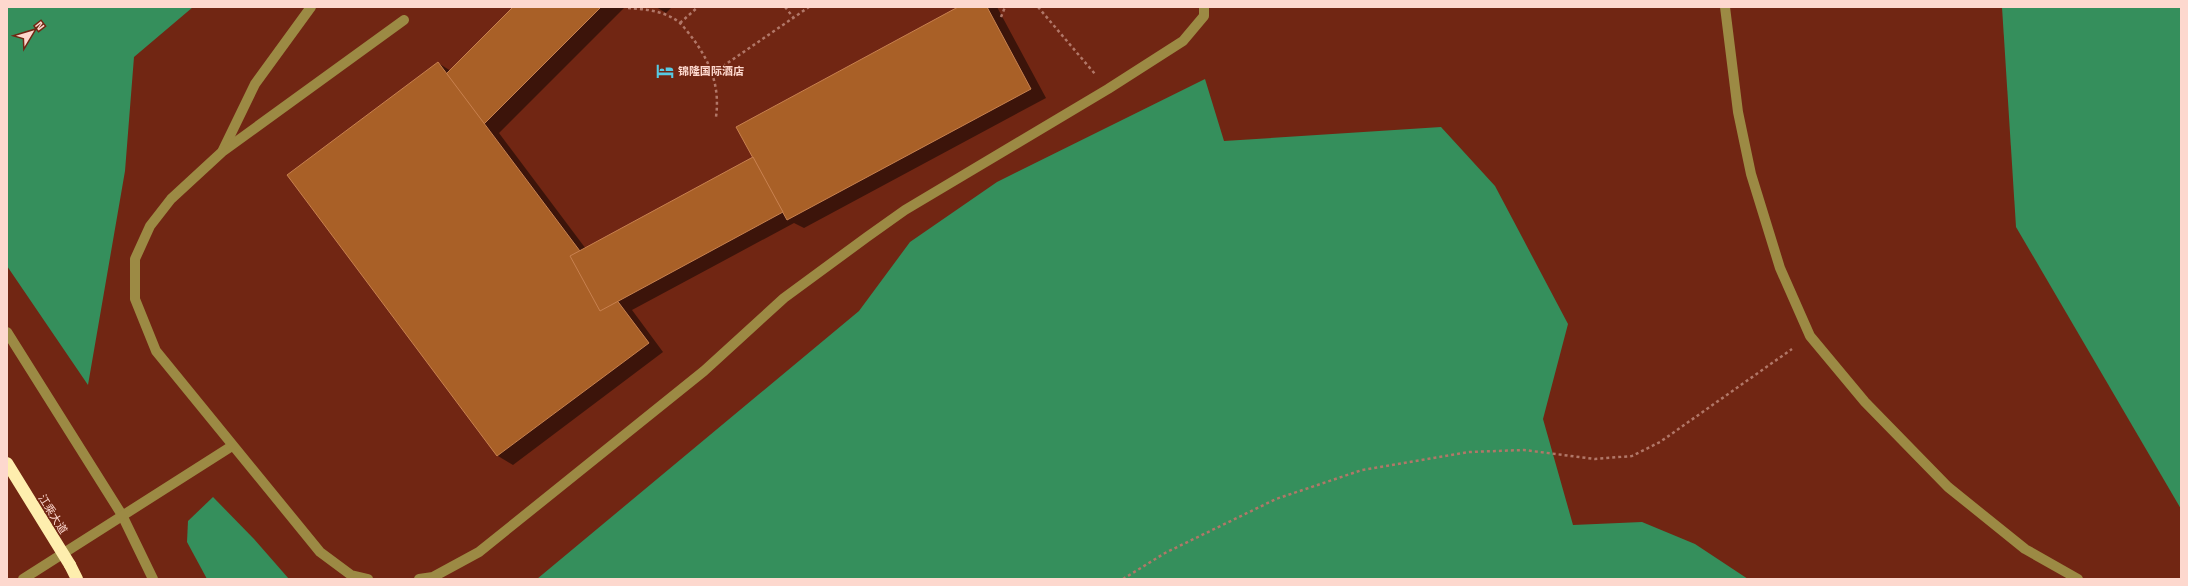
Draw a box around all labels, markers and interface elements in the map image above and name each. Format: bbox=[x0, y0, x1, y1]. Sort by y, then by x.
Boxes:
north arrow bbox=[12, 12, 52, 52]
text: N bbox=[31, 18, 49, 34]
hotel icon: 锦隆国际酒店 bbox=[655, 61, 675, 81]
place label: 锦隆国际酒店 bbox=[678, 63, 744, 79]
street label: 江乘大道 bbox=[35, 491, 71, 537]

